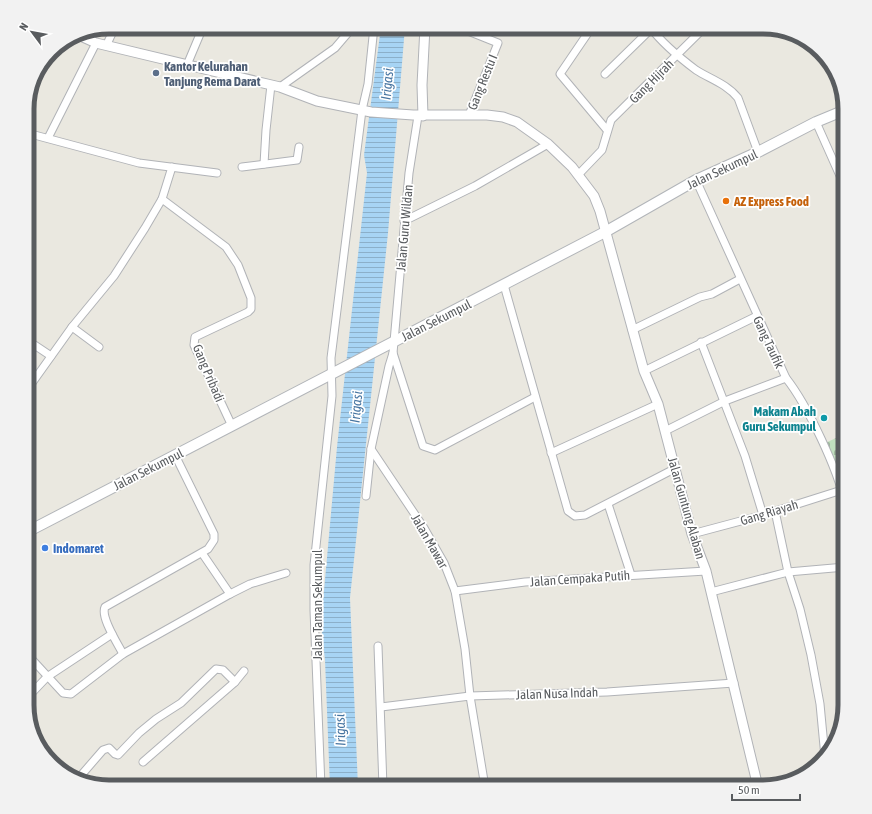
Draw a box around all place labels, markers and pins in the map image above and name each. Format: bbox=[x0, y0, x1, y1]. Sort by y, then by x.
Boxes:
place label: Kantor Kelurahan Tanjung Rema Darat bbox=[164, 59, 261, 89]
marker: Kantor Kelurahan Tanjung Rema Darat bbox=[151, 68, 161, 78]
place label: AZ Express Food bbox=[733, 194, 809, 209]
marker: AZ Express Food bbox=[721, 196, 731, 206]
place label: Makam Abah Guru Sekumpul bbox=[742, 404, 817, 434]
marker: Makam Abah Guru Sekumpul bbox=[819, 413, 829, 423]
place label: Indomaret bbox=[53, 541, 104, 556]
marker: Indomaret bbox=[40, 543, 50, 553]

